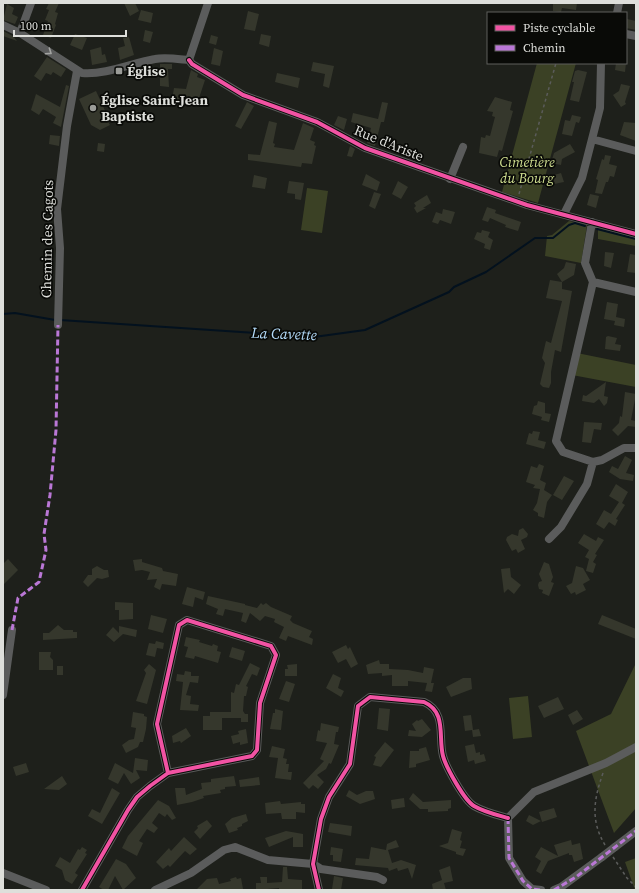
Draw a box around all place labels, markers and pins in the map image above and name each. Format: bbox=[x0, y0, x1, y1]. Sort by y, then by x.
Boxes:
place label: Église bbox=[127, 61, 165, 81]
marker: Église bbox=[114, 66, 124, 76]
place label: Église Saint-Jean Baptiste bbox=[101, 90, 208, 126]
marker: Église Saint-Jean Baptiste bbox=[88, 103, 98, 113]

